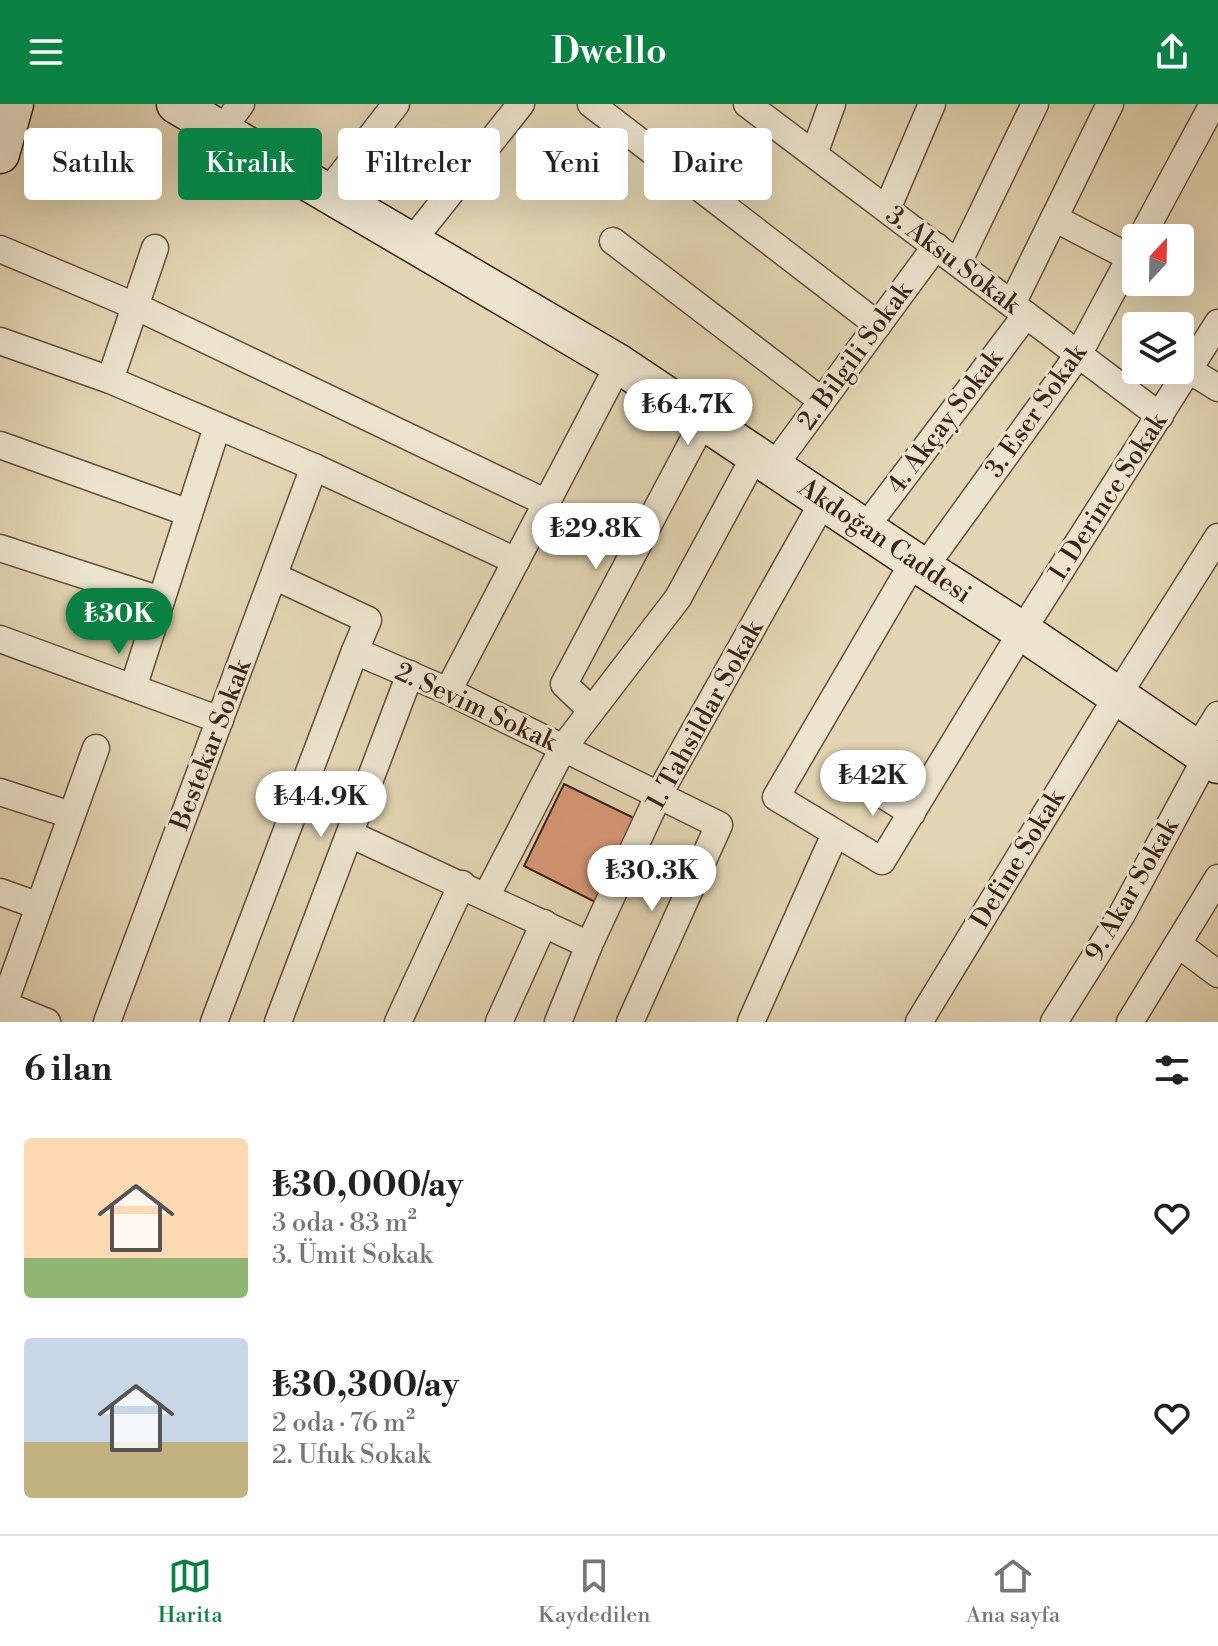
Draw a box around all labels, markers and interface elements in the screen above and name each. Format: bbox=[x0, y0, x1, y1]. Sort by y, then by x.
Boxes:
icon: menu bbox=[24, 30, 68, 74]
text: Dwello bbox=[551, 30, 667, 75]
icon: share bbox=[1150, 30, 1194, 74]
chip: Satılık bbox=[24, 128, 162, 200]
chip: Kiralık bbox=[178, 128, 322, 200]
chip: Filtreler bbox=[338, 128, 500, 200]
chip: Yeni bbox=[516, 128, 628, 200]
chip: Daire bbox=[644, 128, 772, 200]
street label: 3. Aksu Sokak bbox=[879, 199, 1028, 322]
north arrow bbox=[1122, 224, 1194, 296]
map controls bbox=[1122, 224, 1194, 384]
street label: 2. Bilgili Sokak bbox=[791, 275, 920, 436]
button: layers bbox=[1122, 312, 1194, 384]
street label: 3. Eser Sokak bbox=[978, 337, 1094, 484]
street label: 4. Akçay Sokak bbox=[880, 342, 1011, 500]
pin: ₺64.7K bbox=[623, 379, 753, 447]
text: ₺64.7K bbox=[642, 389, 734, 421]
street label: 1. Derince Sokak bbox=[1042, 406, 1175, 587]
street label: Akdoğan Caddesi bbox=[792, 471, 978, 611]
pin: ₺29.8K bbox=[531, 503, 661, 571]
text: ₺29.8K bbox=[550, 513, 642, 545]
pin: ₺30K bbox=[72, 588, 166, 656]
text: ₺30K bbox=[84, 598, 154, 630]
street label: 1. Tahsildar Sokak bbox=[640, 614, 771, 815]
street label: Bestekar Sokak bbox=[163, 654, 259, 836]
street label: 2. Sevim Sokak bbox=[390, 656, 563, 759]
pin: ₺42K bbox=[826, 750, 920, 818]
text: ₺42K bbox=[838, 760, 908, 792]
pin: ₺44.9K bbox=[256, 771, 386, 839]
text: ₺44.9K bbox=[274, 781, 368, 813]
street label: Define Sokak bbox=[964, 783, 1073, 934]
street label: 9. Akar Sokak bbox=[1078, 812, 1186, 967]
pin: ₺30.3K bbox=[587, 845, 717, 913]
text: ₺30.3K bbox=[605, 855, 699, 887]
icon: filters bbox=[1150, 1048, 1194, 1092]
text: 6 ilan bbox=[24, 1049, 112, 1091]
text: ₺30,000/ay bbox=[272, 1165, 463, 1207]
icon: home bbox=[88, 1170, 184, 1266]
icon: heart bbox=[1150, 1196, 1194, 1240]
text: 3 oda · 83 m² bbox=[272, 1207, 417, 1239]
text: 3. Ümit Sokak bbox=[272, 1239, 433, 1271]
text: ₺30,300/ay bbox=[272, 1365, 459, 1407]
icon: home bbox=[88, 1370, 184, 1466]
icon: heart bbox=[1150, 1396, 1194, 1440]
text: 2 oda · 76 m² bbox=[272, 1407, 415, 1439]
text: 2. Ufuk Sokak bbox=[272, 1439, 431, 1471]
tab: Harita bbox=[158, 1554, 223, 1629]
tab: Kaydedilen bbox=[538, 1554, 650, 1629]
tab: Ana sayfa bbox=[966, 1554, 1060, 1629]

